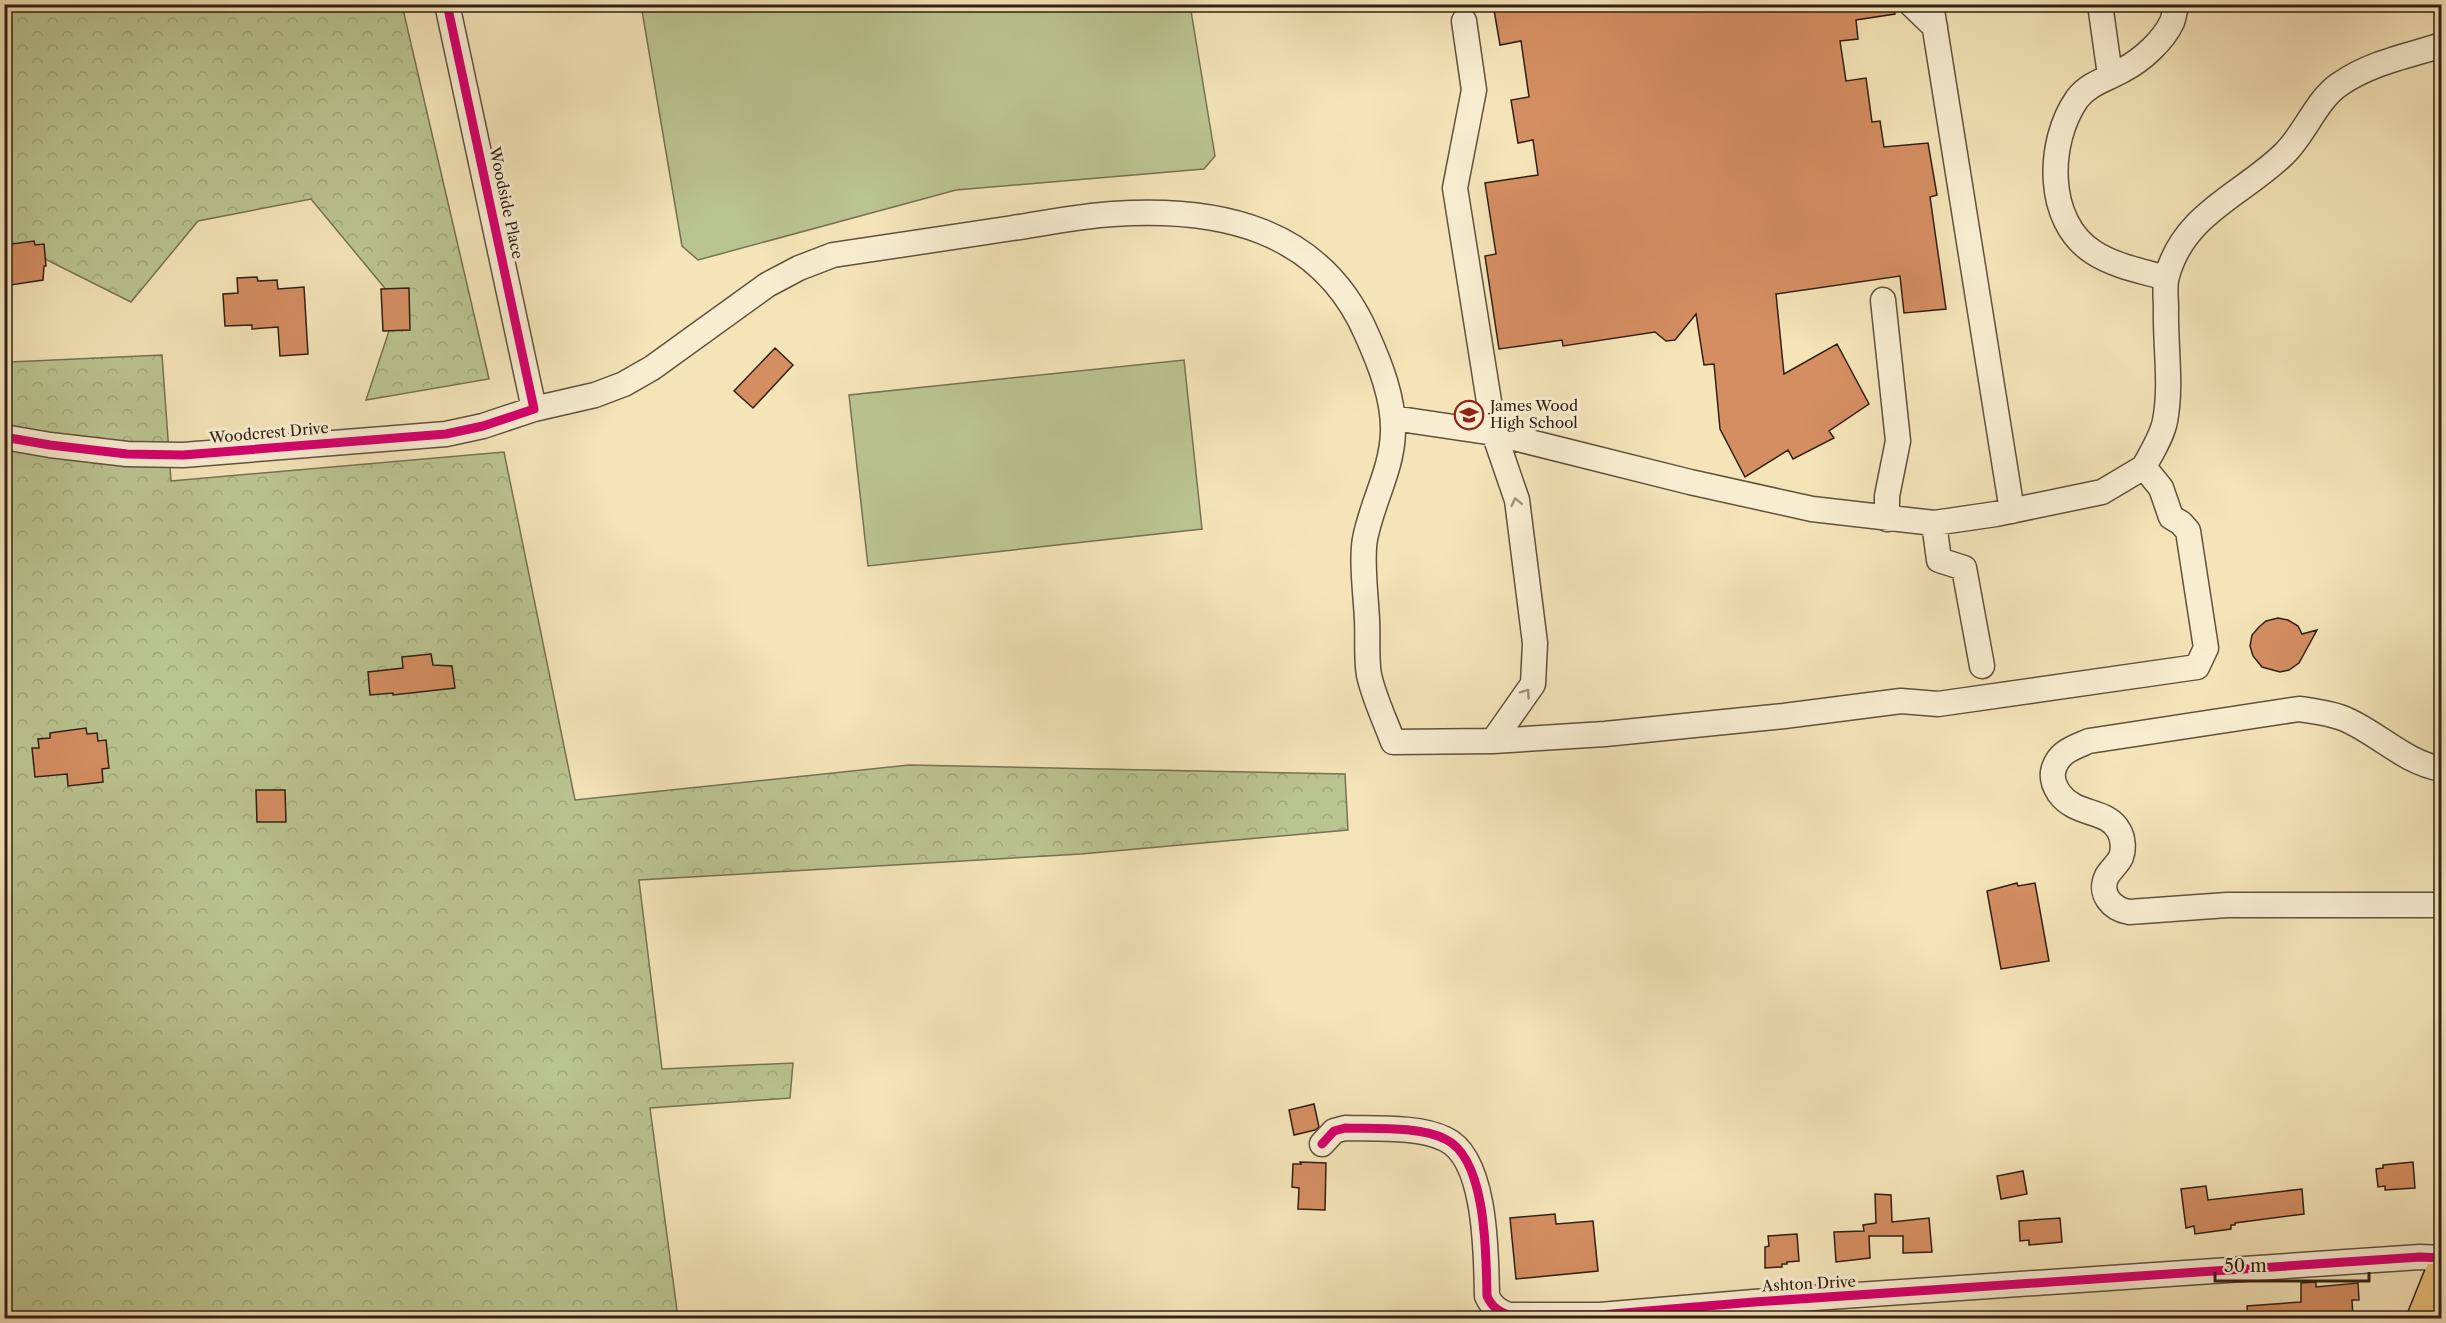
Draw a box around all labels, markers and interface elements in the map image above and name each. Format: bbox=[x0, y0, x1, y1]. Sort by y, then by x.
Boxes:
street label: Woodside Place bbox=[485, 144, 528, 261]
place label: James Wood High School bbox=[1488, 396, 1578, 432]
school or university icon: James Wood High School bbox=[1453, 399, 1485, 431]
street label: Woodcrest Drive bbox=[207, 418, 329, 447]
one-way arrow bbox=[1511, 497, 1524, 507]
one-way arrow bbox=[1519, 689, 1530, 700]
scale bar bbox=[2215, 1245, 2370, 1283]
text: 50 m bbox=[2224, 1255, 2267, 1277]
street label: Ashton Drive bbox=[1761, 1272, 1856, 1295]

